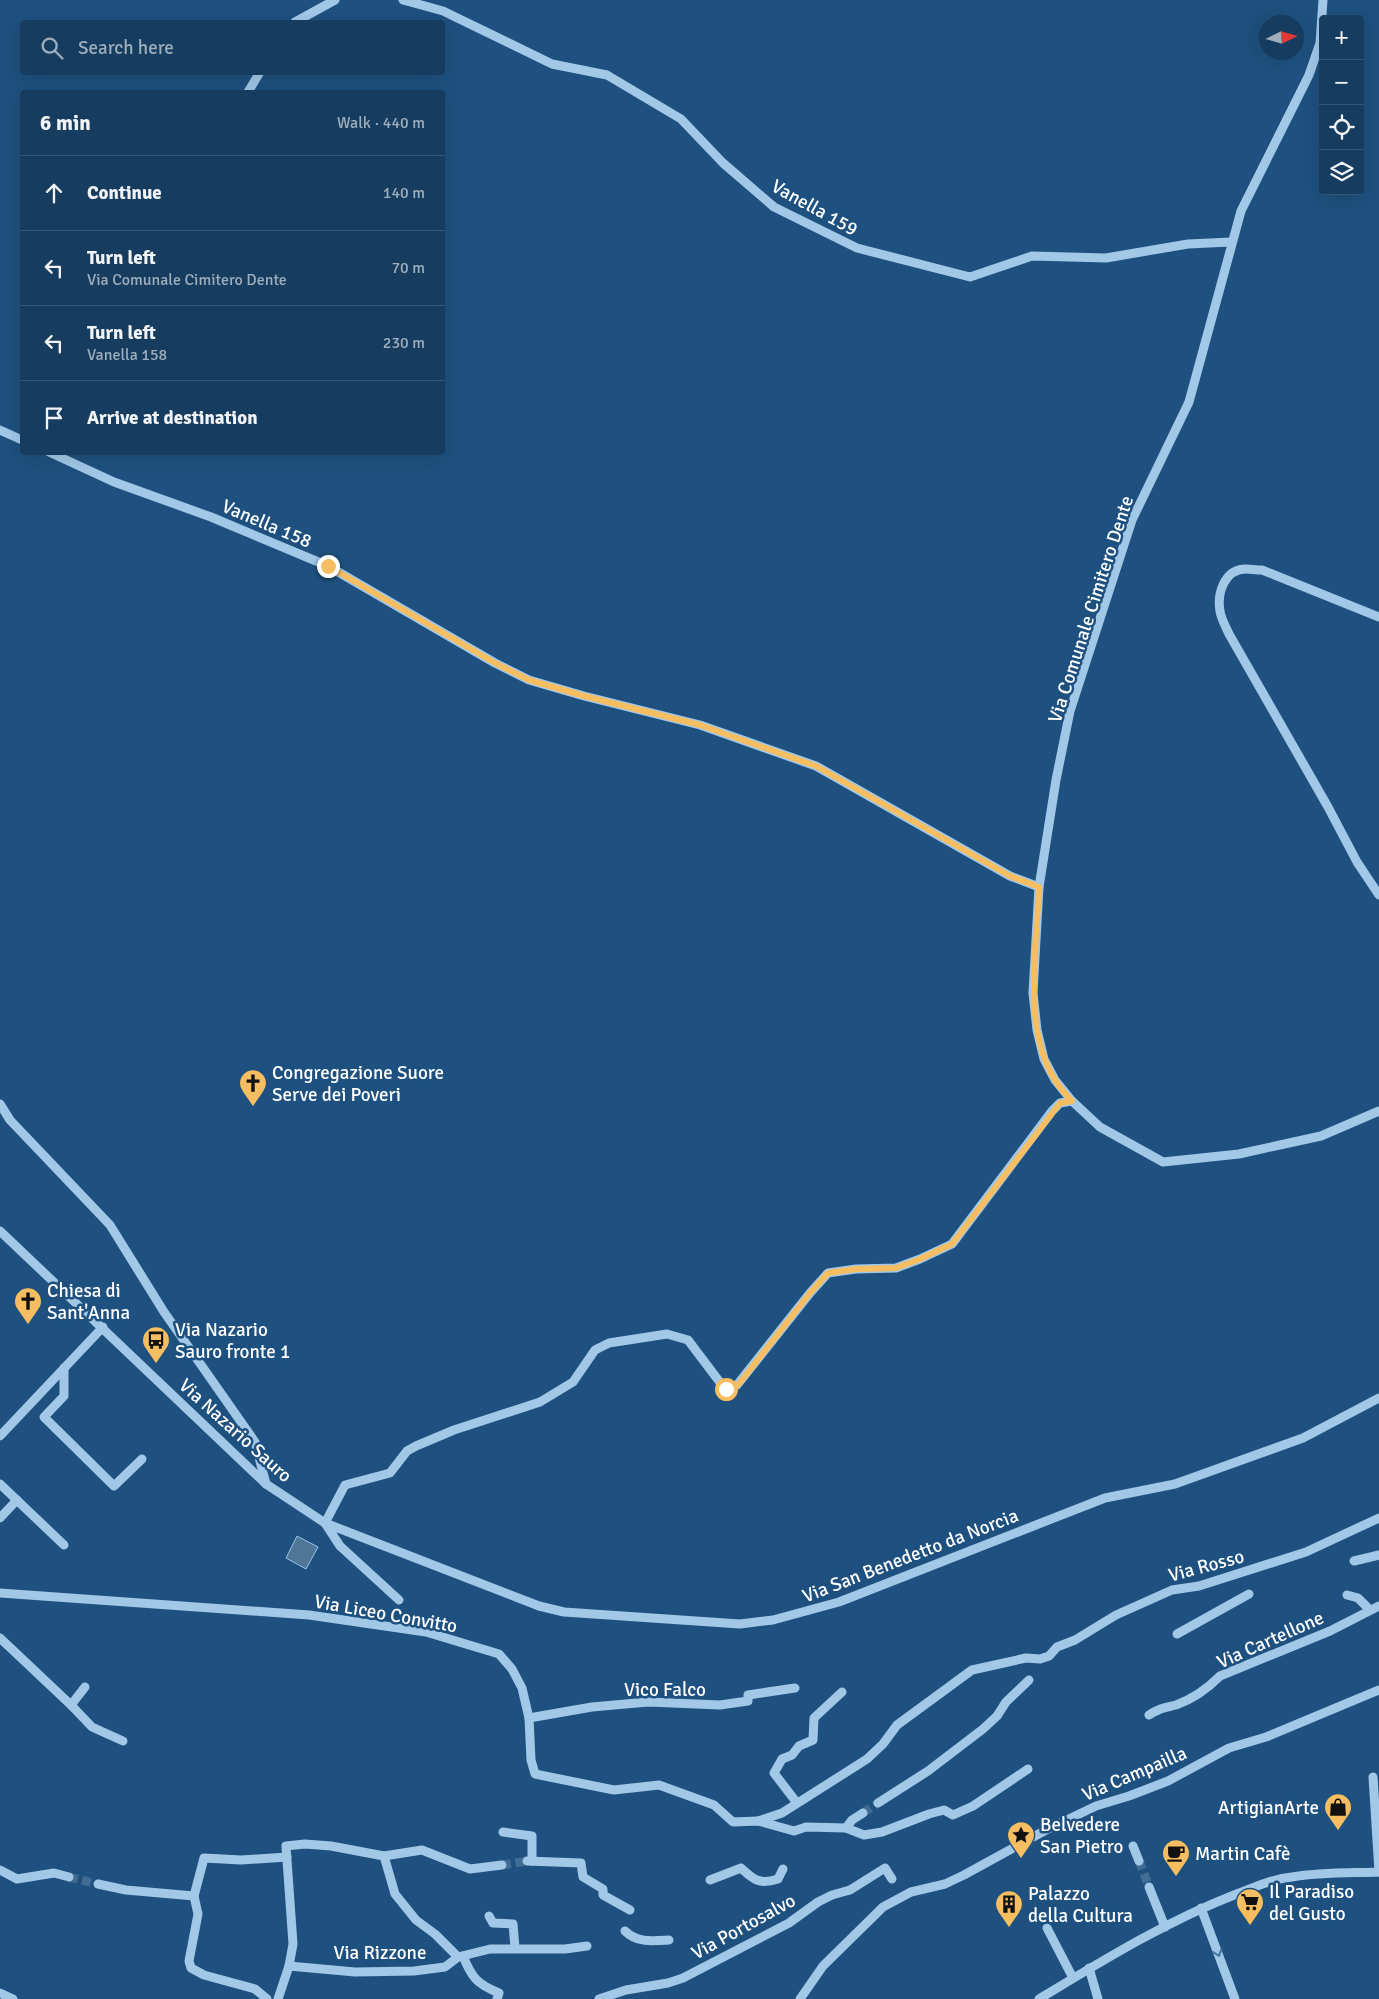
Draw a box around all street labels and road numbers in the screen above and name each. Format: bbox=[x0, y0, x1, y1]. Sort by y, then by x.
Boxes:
street label: Vanella 159 bbox=[767, 174, 862, 241]
street label: Via Comunale Cimitero Dente bbox=[1043, 493, 1139, 726]
street label: Vanella 158 bbox=[218, 494, 315, 554]
street label: Via Nazario Sauro bbox=[174, 1374, 297, 1488]
street label: Via San Benedetto da Norcia bbox=[799, 1504, 1022, 1608]
street label: Via Rosso bbox=[1166, 1544, 1247, 1588]
street label: Via Liceo Convitto bbox=[312, 1590, 459, 1638]
street label: Via Cartellone bbox=[1213, 1606, 1328, 1674]
street label: Vico Falco bbox=[624, 1678, 706, 1702]
street label: Via Campailla bbox=[1078, 1741, 1190, 1807]
street label: Via Portosalvo bbox=[687, 1888, 800, 1965]
street label: Via Rizzone bbox=[334, 1941, 426, 1965]

